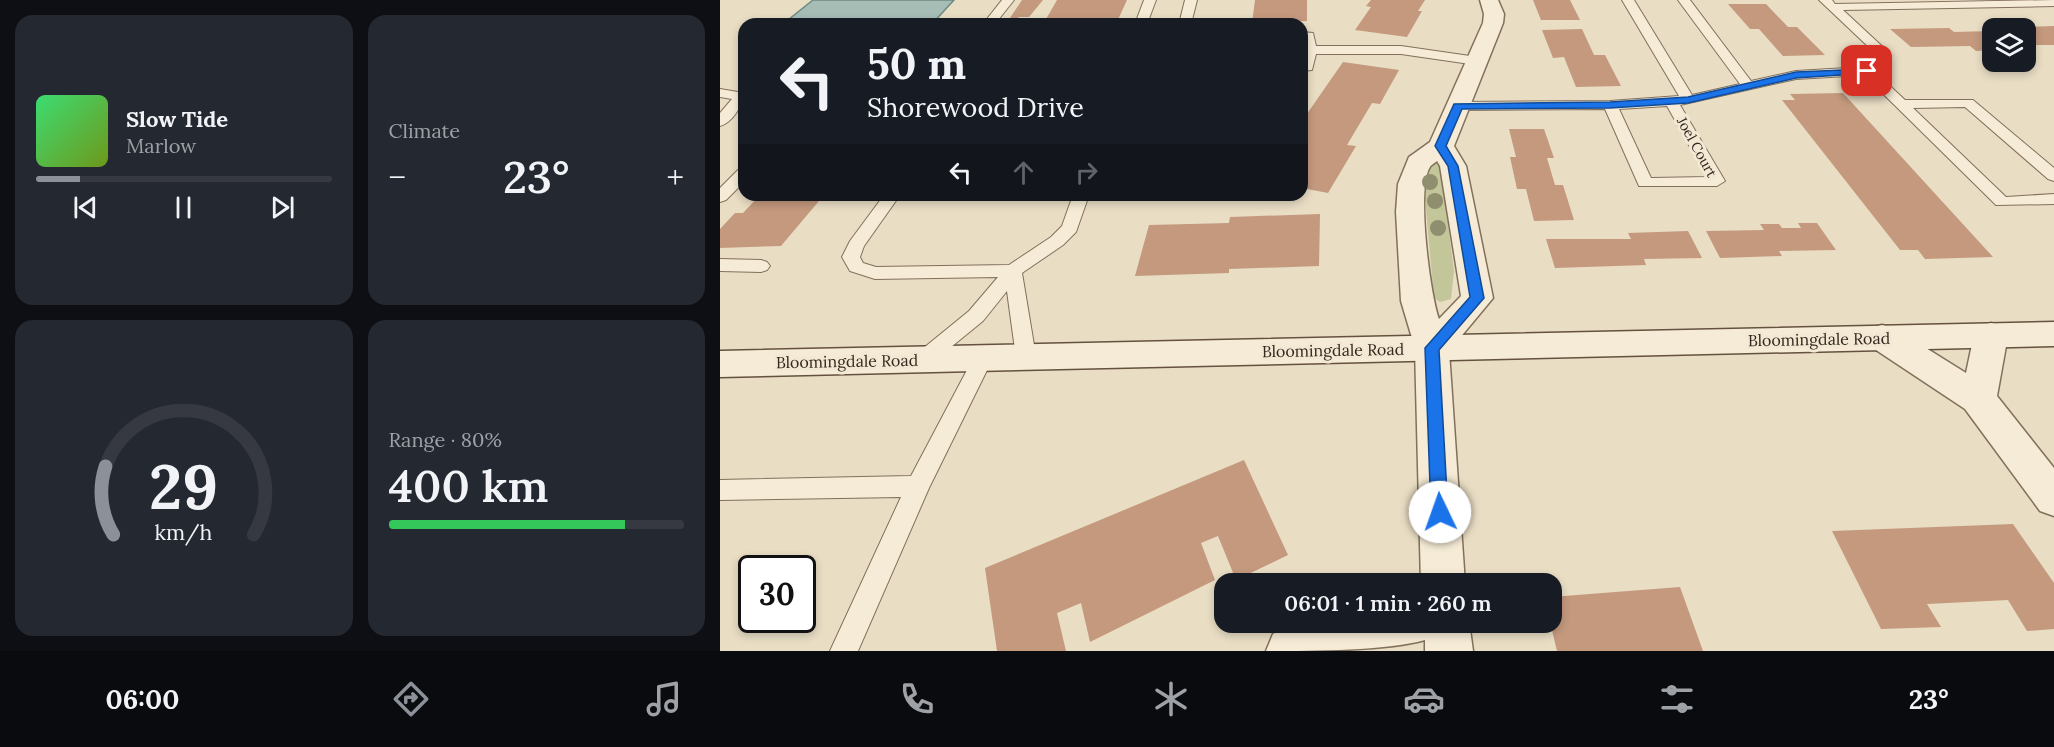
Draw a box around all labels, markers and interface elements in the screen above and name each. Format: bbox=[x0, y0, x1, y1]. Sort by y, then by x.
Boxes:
map controls bbox=[1982, 18, 2036, 72]
button: layers bbox=[1982, 18, 2036, 72]
text: 50 m bbox=[867, 37, 966, 91]
icon: left bbox=[768, 42, 846, 120]
pin bbox=[1841, 45, 1892, 96]
icon: arrive bbox=[1850, 54, 1883, 87]
text: Shorewood Drive bbox=[867, 90, 1084, 124]
text: Slow Tide bbox=[126, 105, 228, 133]
street label: Joel Court bbox=[1673, 113, 1721, 181]
text: Climate bbox=[389, 118, 460, 143]
text: Marlow bbox=[126, 133, 196, 158]
text: 23° bbox=[503, 148, 570, 205]
text: − bbox=[389, 156, 406, 198]
text: + bbox=[666, 156, 684, 198]
icon: left bbox=[944, 156, 977, 189]
icon: ahead bbox=[1007, 156, 1040, 189]
icon: right bbox=[1070, 156, 1103, 189]
icon: previous bbox=[69, 191, 102, 224]
icon: pause bbox=[167, 191, 200, 224]
icon: next bbox=[266, 191, 299, 224]
street label: Bloomingdale Road bbox=[1748, 328, 1891, 350]
street label: Bloomingdale Road bbox=[1262, 339, 1405, 361]
street label: Bloomingdale Road bbox=[776, 350, 919, 372]
text: Range · 80% bbox=[389, 427, 502, 452]
text: 29 bbox=[149, 446, 218, 526]
text: 400 km bbox=[389, 457, 549, 514]
position arrow bbox=[1408, 480, 1472, 544]
text: km/h bbox=[155, 518, 213, 546]
speed limit sign: 30 bbox=[738, 555, 816, 633]
text: 06:01 · 1 min · 260 m bbox=[1284, 589, 1492, 617]
icon: directions bbox=[390, 678, 432, 720]
icon: music bbox=[643, 678, 685, 720]
icon: phone bbox=[896, 678, 938, 720]
icon: climate bbox=[1150, 678, 1192, 720]
icon: car bbox=[1403, 678, 1445, 720]
icon: filters bbox=[1656, 678, 1698, 720]
text: 06:00 bbox=[106, 682, 179, 716]
text: 23° bbox=[1909, 682, 1948, 716]

